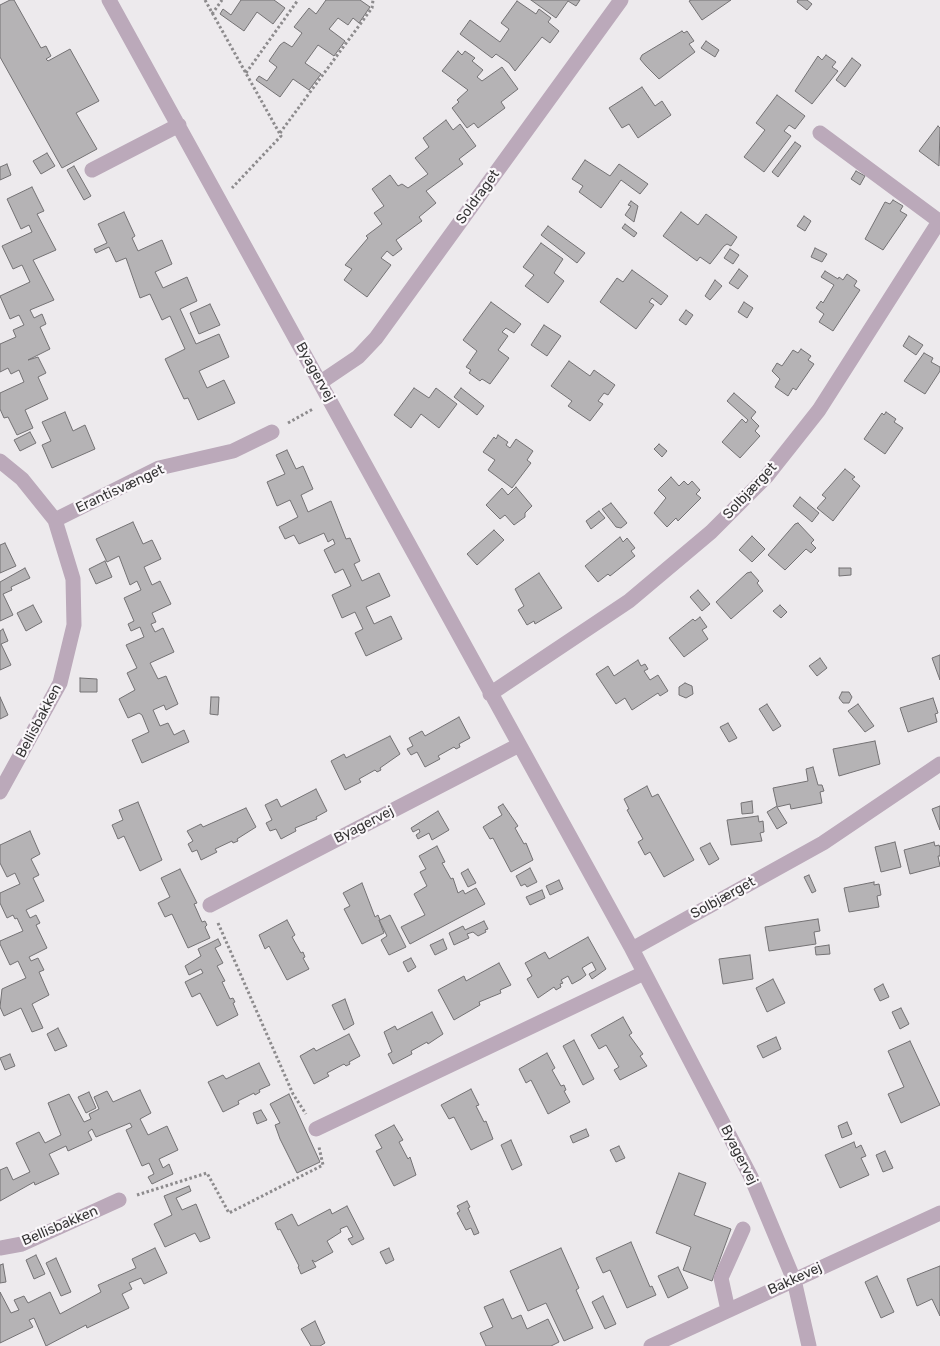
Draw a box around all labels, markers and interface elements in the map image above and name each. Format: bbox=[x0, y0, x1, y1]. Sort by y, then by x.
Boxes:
street label: Soldraget bbox=[453, 167, 503, 227]
street label: Byagervej bbox=[292, 340, 338, 404]
street label: Solbjærget bbox=[720, 459, 780, 523]
street label: Erantisvænget bbox=[73, 461, 167, 517]
street label: Bellisbakken bbox=[13, 681, 65, 761]
street label: Byagervej bbox=[331, 803, 397, 847]
street label: Solbjærget bbox=[688, 873, 758, 923]
street label: Byagervej bbox=[717, 1122, 761, 1188]
street label: Bellisbakken bbox=[19, 1202, 101, 1250]
street label: Bakkevej bbox=[765, 1259, 825, 1299]

